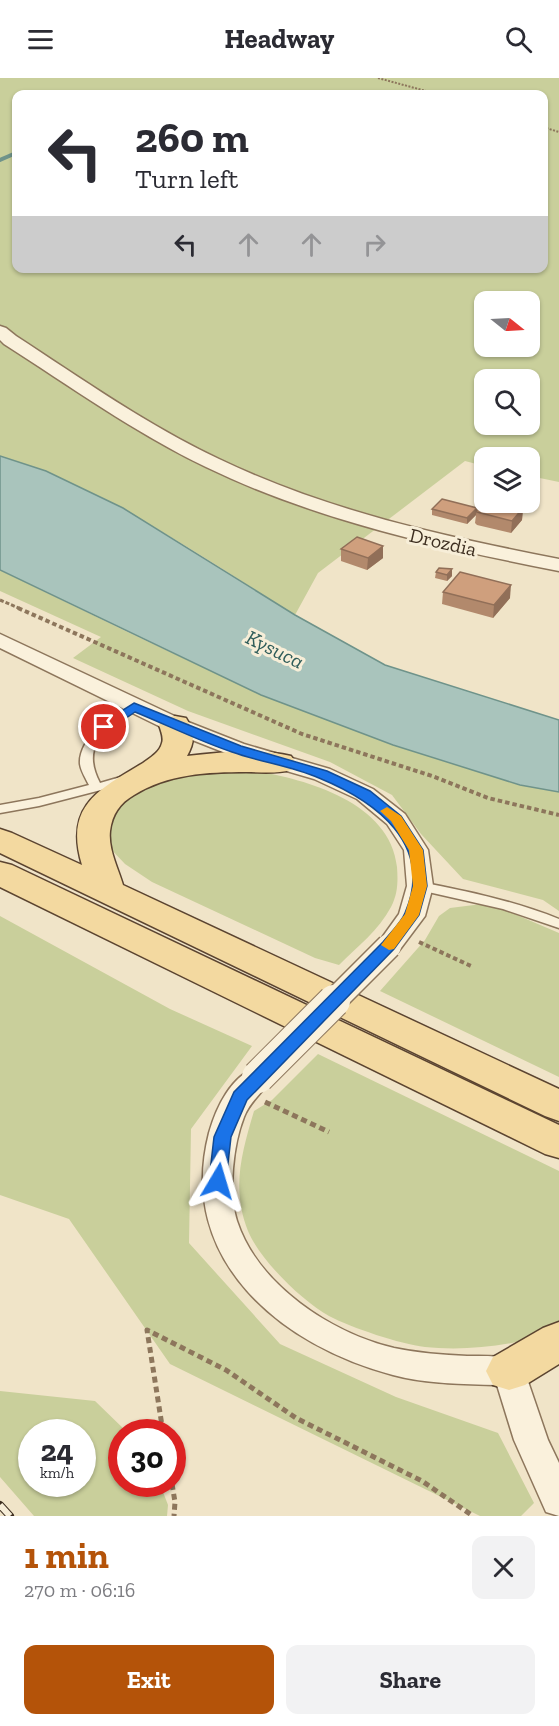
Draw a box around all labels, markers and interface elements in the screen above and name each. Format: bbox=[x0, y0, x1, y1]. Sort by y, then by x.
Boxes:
icon: menu bbox=[24, 23, 57, 56]
text: Headway bbox=[225, 23, 334, 55]
icon: search bbox=[502, 23, 535, 56]
text: 260 m bbox=[135, 112, 249, 163]
icon: left bbox=[36, 114, 114, 192]
text: Turn left bbox=[135, 163, 238, 195]
icon: left bbox=[169, 228, 202, 261]
icon: ahead bbox=[232, 228, 265, 261]
icon: ahead bbox=[295, 228, 328, 261]
icon: right bbox=[358, 228, 391, 261]
north arrow bbox=[474, 291, 540, 357]
map controls bbox=[474, 291, 540, 513]
button: search bbox=[474, 369, 540, 435]
button: layers bbox=[474, 447, 540, 513]
street label: Drozdia bbox=[407, 523, 479, 561]
water label: Kysuca bbox=[242, 624, 308, 674]
pin bbox=[78, 701, 129, 752]
icon: arrive bbox=[87, 710, 120, 743]
position arrow bbox=[186, 1149, 250, 1213]
speed limit sign: 30 bbox=[108, 1419, 186, 1497]
text: 24 bbox=[40, 1433, 74, 1469]
text: km/h bbox=[40, 1464, 74, 1482]
text: 1 min bbox=[24, 1534, 109, 1577]
button: close bbox=[472, 1536, 535, 1599]
text: 270 m · 06:16 bbox=[24, 1578, 135, 1602]
button: Exit bbox=[24, 1645, 274, 1714]
button: Share bbox=[286, 1645, 535, 1714]

